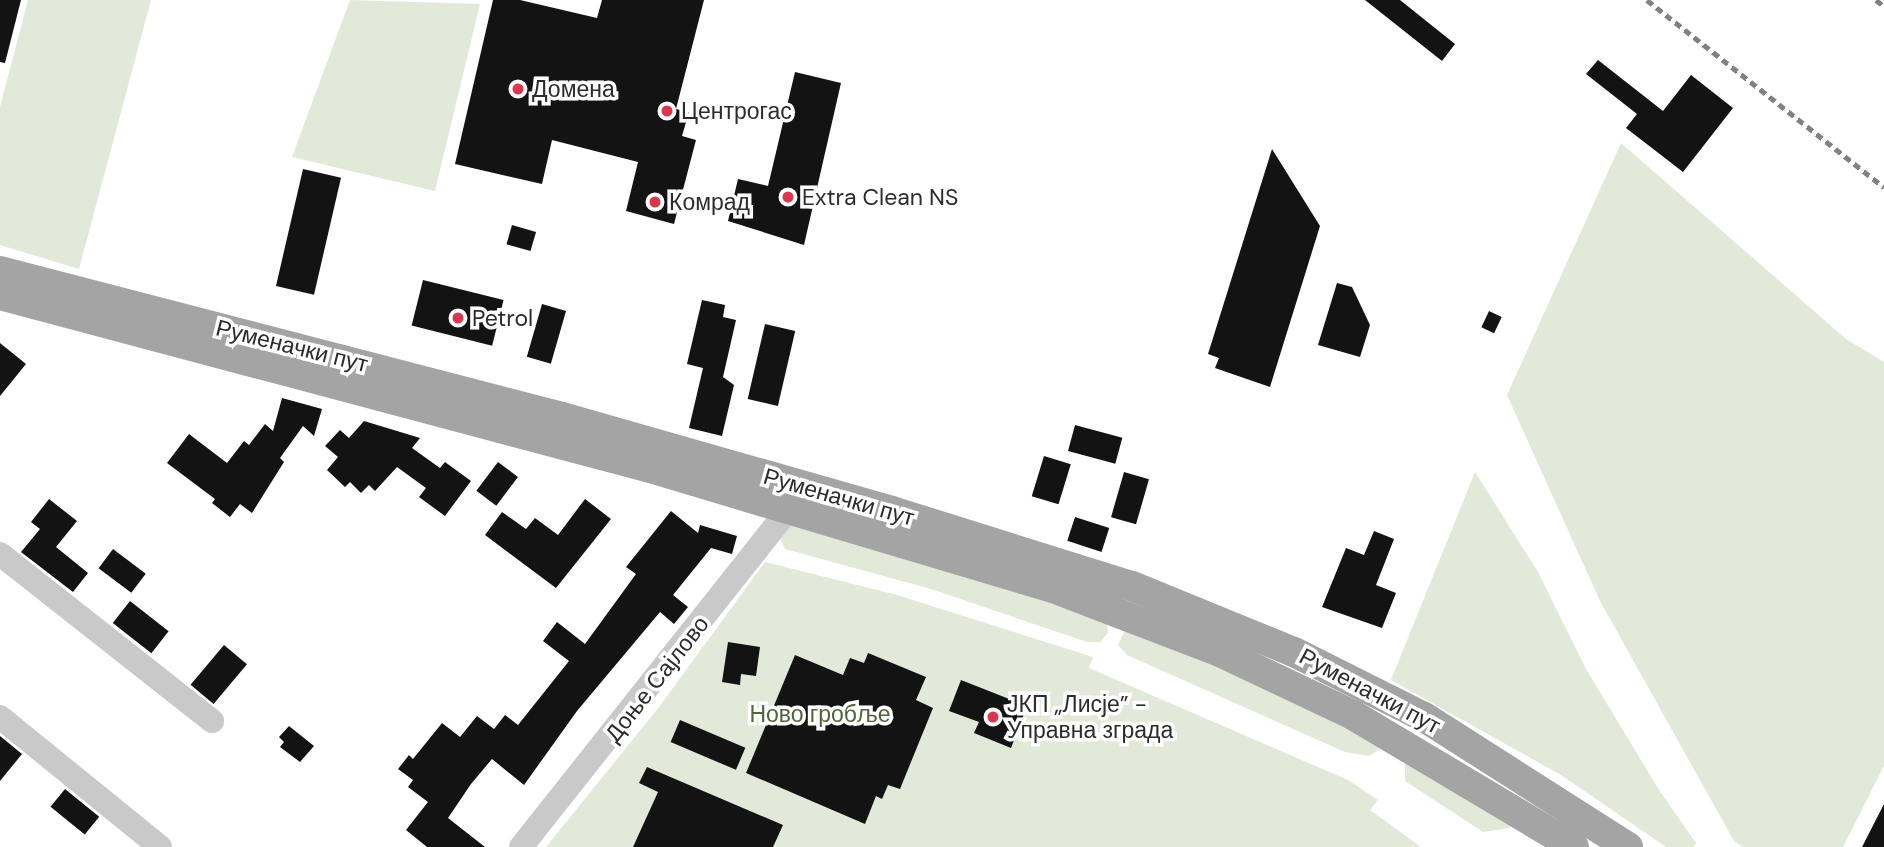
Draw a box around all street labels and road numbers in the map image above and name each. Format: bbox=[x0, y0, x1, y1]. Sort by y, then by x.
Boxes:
street label: Руменачки пут bbox=[213, 314, 371, 378]
street label: Руменачки пут bbox=[760, 462, 918, 532]
street label: Доње Сајлово bbox=[599, 611, 715, 747]
street label: Руменачки пут bbox=[1295, 642, 1445, 740]

